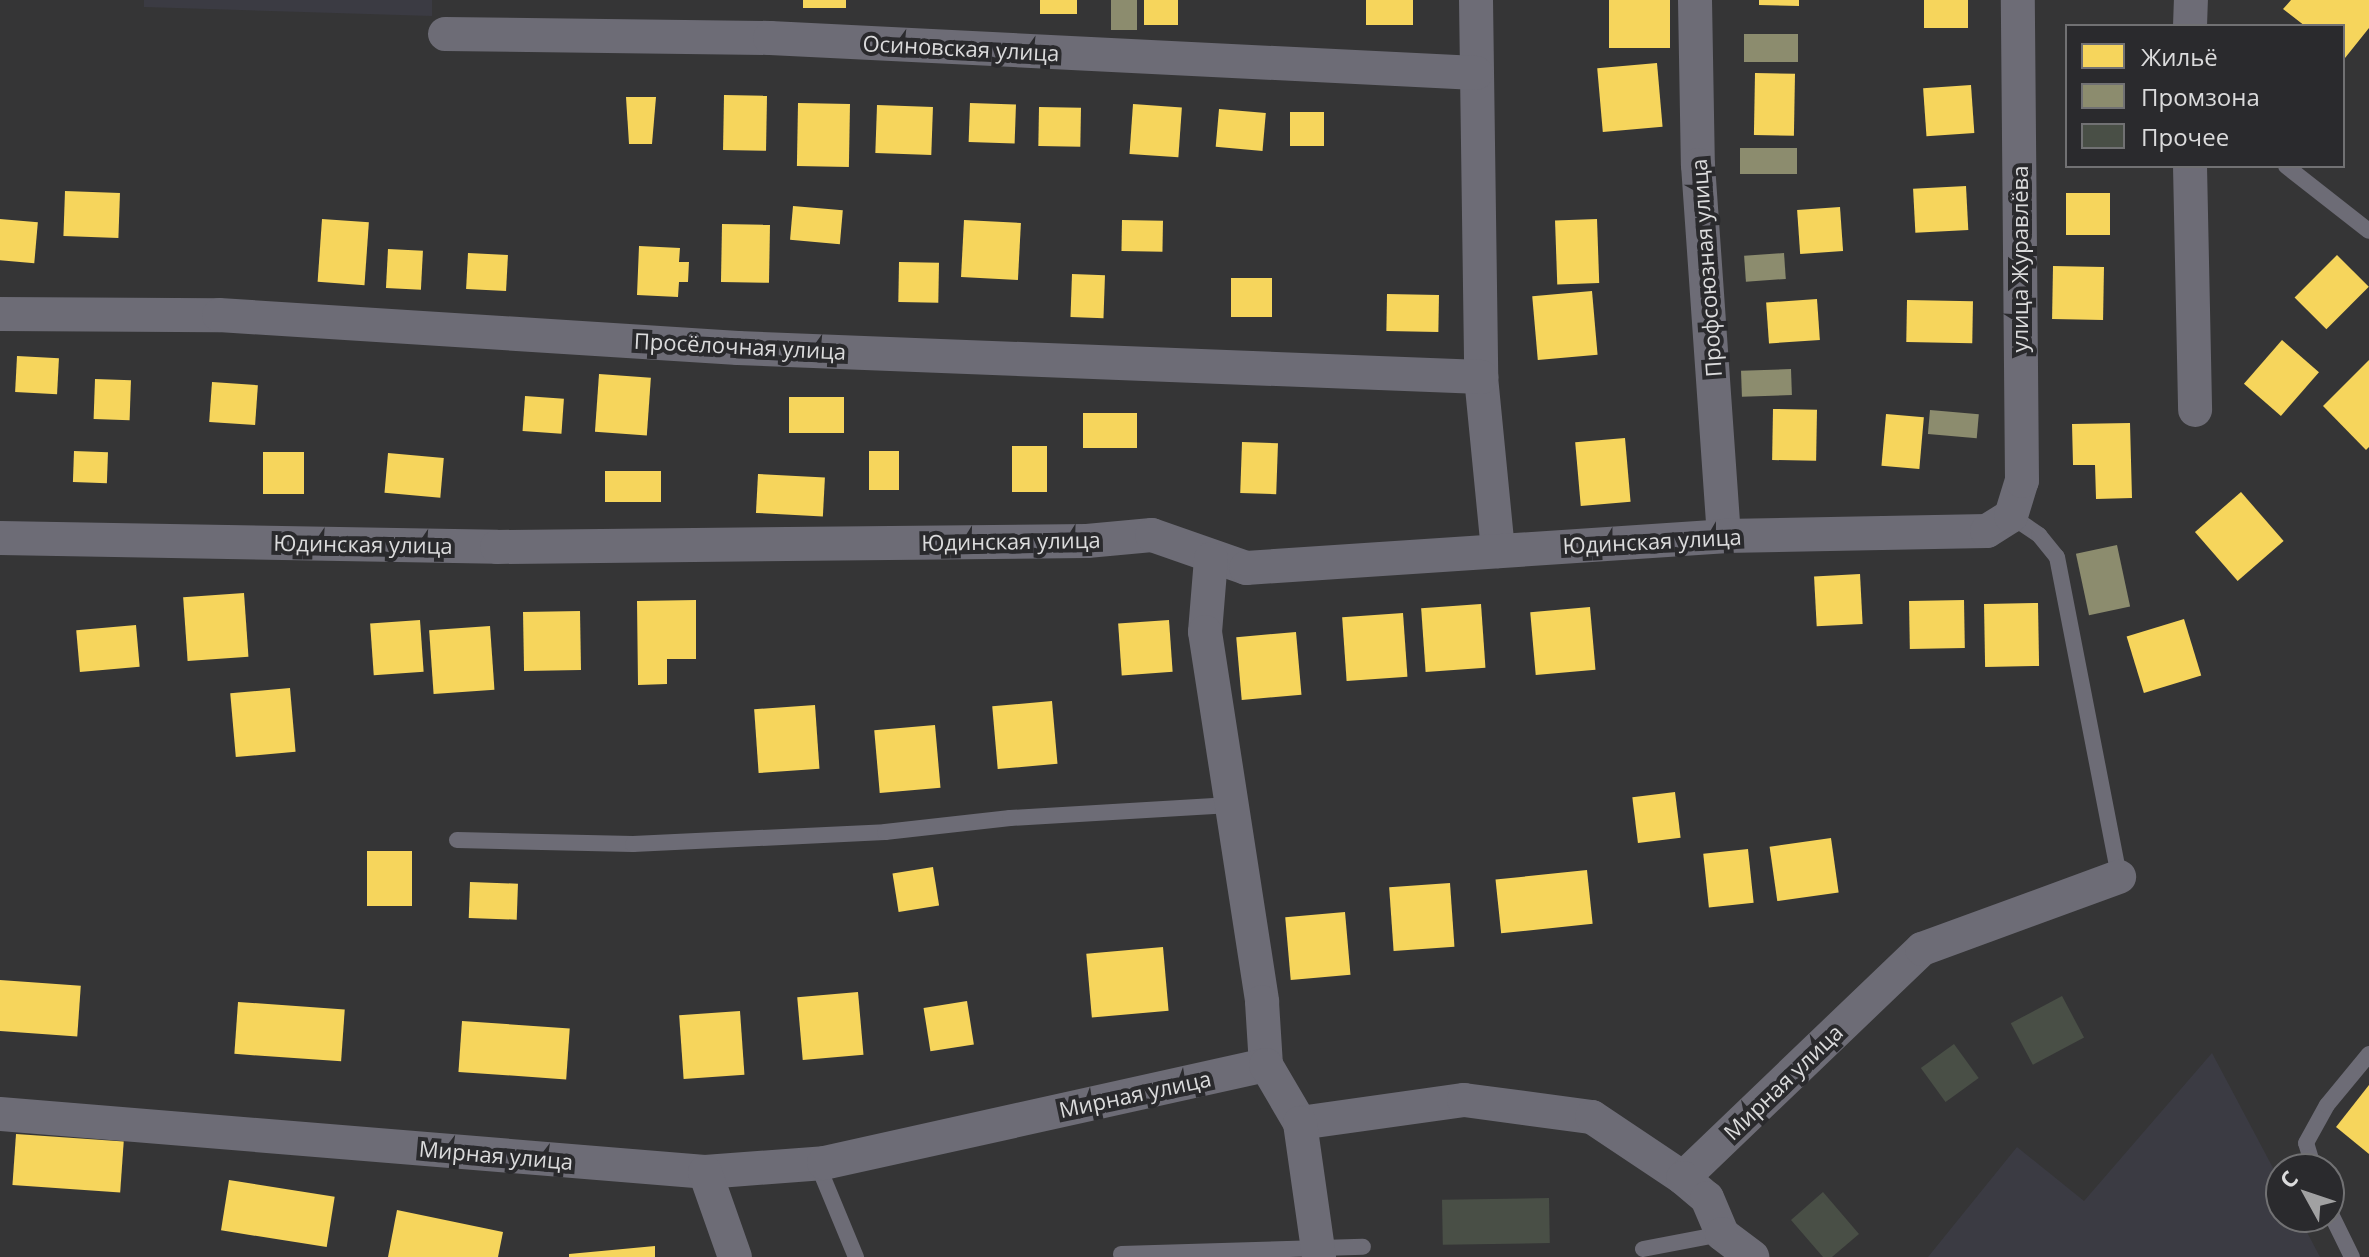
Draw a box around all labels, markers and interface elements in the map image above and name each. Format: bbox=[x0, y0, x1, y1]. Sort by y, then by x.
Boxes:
legend bbox=[2065, 24, 2345, 168]
street label: Осиновская улица bbox=[862, 30, 1060, 66]
text: Жильё bbox=[2141, 40, 2218, 73]
text: Промзона bbox=[2141, 80, 2260, 113]
text: Прочее bbox=[2141, 120, 2229, 153]
street label: Профсоюзная улица bbox=[1685, 158, 1727, 378]
street label: улица Журавлёва bbox=[2007, 166, 2033, 352]
street label: Просёлочная улица bbox=[633, 327, 847, 365]
street label: Юдинская улица bbox=[1562, 523, 1742, 559]
street label: Юдинская улица bbox=[921, 526, 1101, 556]
street label: Юдинская улица bbox=[273, 529, 453, 559]
street label: Мирная улица bbox=[1718, 1019, 1848, 1145]
street label: Мирная улица bbox=[1057, 1065, 1213, 1123]
street label: Мирная улица bbox=[418, 1135, 574, 1175]
north arrow bbox=[2265, 1153, 2345, 1233]
text: С bbox=[2272, 1164, 2304, 1194]

